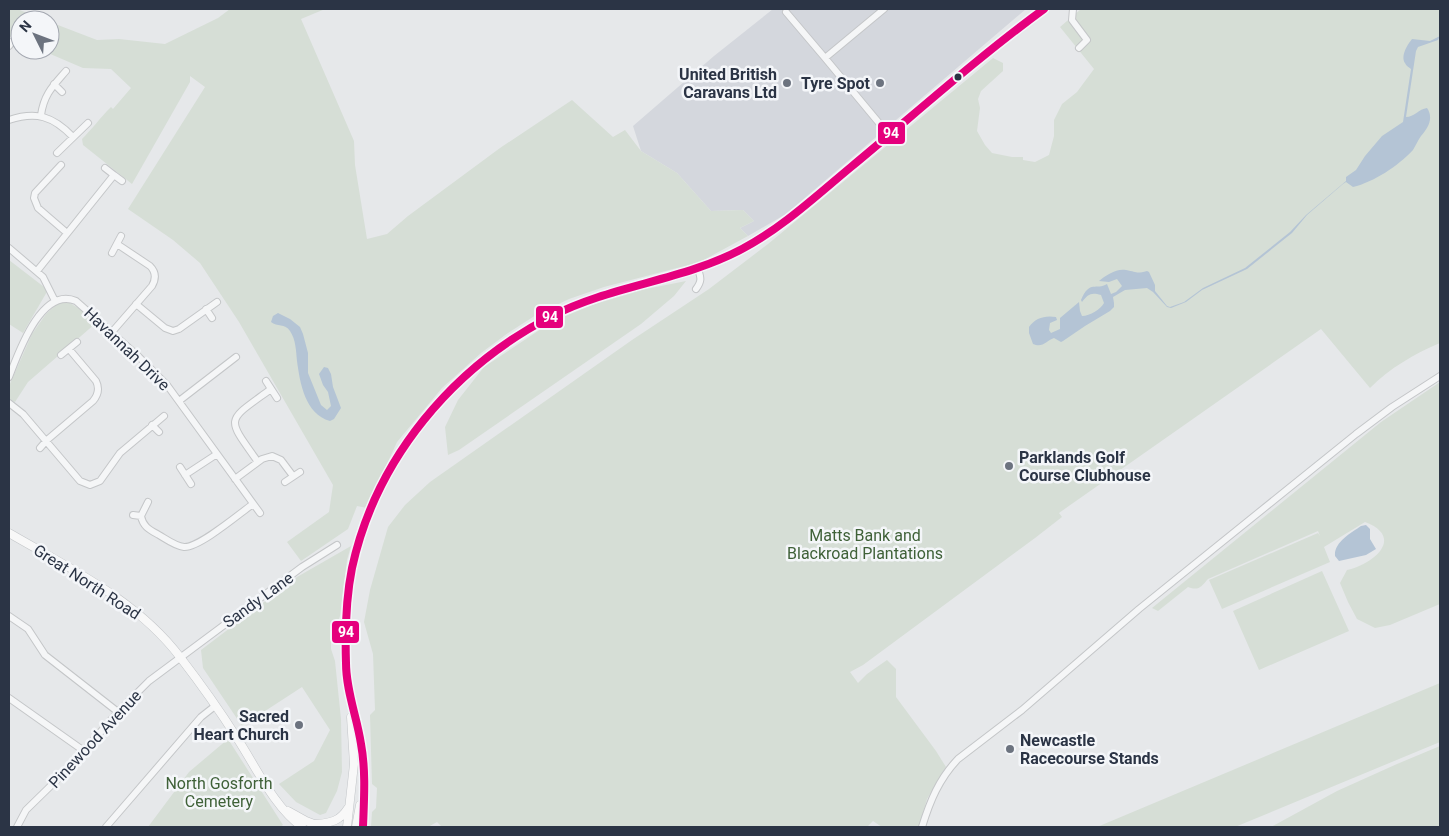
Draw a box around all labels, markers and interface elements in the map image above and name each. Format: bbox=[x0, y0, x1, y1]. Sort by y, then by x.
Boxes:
north arrow bbox=[10, 10, 60, 60]
text: N bbox=[16, 17, 35, 35]
place label: United British Caravans Ltd bbox=[679, 65, 777, 102]
unlabelled marker bbox=[953, 72, 963, 82]
place label: Tyre Spot bbox=[801, 74, 871, 93]
marker: United British Caravans Ltd bbox=[781, 77, 793, 89]
marker: Tyre Spot bbox=[874, 77, 886, 89]
line badge: 94 bbox=[877, 121, 906, 145]
text: 94 bbox=[883, 125, 899, 141]
street label: Havannah Drive bbox=[80, 303, 174, 395]
line badge: 94 bbox=[535, 305, 564, 329]
text: 94 bbox=[542, 309, 558, 325]
place label: Parklands Golf Course Clubhouse bbox=[1019, 448, 1151, 485]
marker: Parklands Golf Course Clubhouse bbox=[1003, 460, 1015, 472]
park label: Matts Bank and Blackroad Plantations bbox=[787, 526, 943, 563]
street label: Great North Road bbox=[30, 540, 144, 624]
street label: Sandy Lane bbox=[219, 568, 297, 632]
line badge: 94 bbox=[331, 620, 360, 644]
text: 94 bbox=[338, 624, 354, 640]
street label: Pinewood Avenue bbox=[45, 686, 145, 792]
place label: Sacred Heart Church bbox=[193, 707, 289, 744]
marker: Sacred Heart Church bbox=[293, 719, 305, 731]
place label: Newcastle Racecourse Stands bbox=[1020, 731, 1159, 768]
marker: Newcastle Racecourse Stands bbox=[1004, 743, 1016, 755]
park label: North Gosforth Cemetery bbox=[165, 774, 273, 811]

